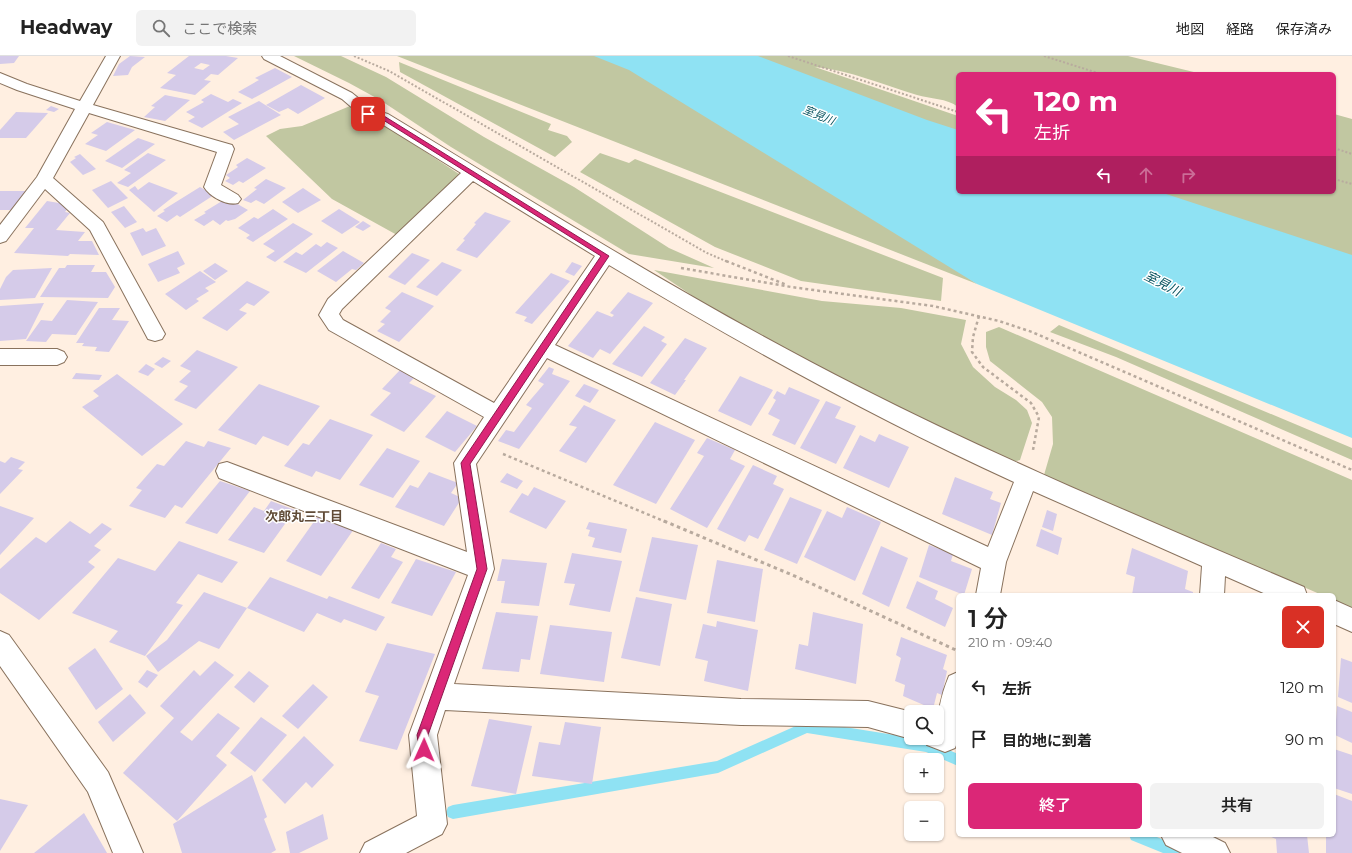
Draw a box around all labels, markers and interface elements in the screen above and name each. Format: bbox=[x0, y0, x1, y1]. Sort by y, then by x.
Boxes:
search box bbox=[136, 10, 416, 46]
text: Headway bbox=[20, 16, 112, 39]
icon: search bbox=[150, 17, 172, 39]
text: ここで検索 bbox=[182, 19, 257, 38]
text: 地図 bbox=[1176, 20, 1204, 38]
text: 経路 bbox=[1226, 20, 1254, 38]
text: 保存済み bbox=[1276, 20, 1332, 38]
text: 120 m bbox=[1034, 84, 1118, 118]
icon: left bbox=[968, 88, 1020, 140]
pin bbox=[351, 97, 385, 131]
water label: 室見川 bbox=[801, 102, 838, 128]
icon: arrive bbox=[357, 103, 379, 125]
text: 左折 bbox=[1034, 122, 1070, 144]
icon: left bbox=[1093, 164, 1115, 186]
icon: ahead bbox=[1135, 164, 1157, 186]
icon: right bbox=[1177, 164, 1199, 186]
water label: 室見川 bbox=[1142, 267, 1186, 300]
district label: 次郎丸三丁目 bbox=[265, 508, 343, 524]
text: 1 分 bbox=[968, 604, 1008, 633]
button: close bbox=[1282, 606, 1324, 648]
text: 210 m · 09:40 bbox=[968, 634, 1052, 650]
icon: left bbox=[968, 676, 990, 698]
text: 120 m bbox=[1280, 678, 1324, 697]
text: 左折 bbox=[1002, 679, 1032, 698]
map controls bbox=[904, 705, 944, 841]
button: search bbox=[904, 705, 944, 745]
icon: arrive bbox=[968, 728, 990, 750]
position arrow bbox=[403, 729, 445, 771]
text: 90 m bbox=[1285, 730, 1324, 749]
text: 目的地に到着 bbox=[1002, 731, 1092, 750]
button: + bbox=[904, 753, 944, 793]
button: 終了 bbox=[968, 783, 1142, 829]
button: 共有 bbox=[1150, 783, 1324, 829]
button: − bbox=[904, 801, 944, 841]

